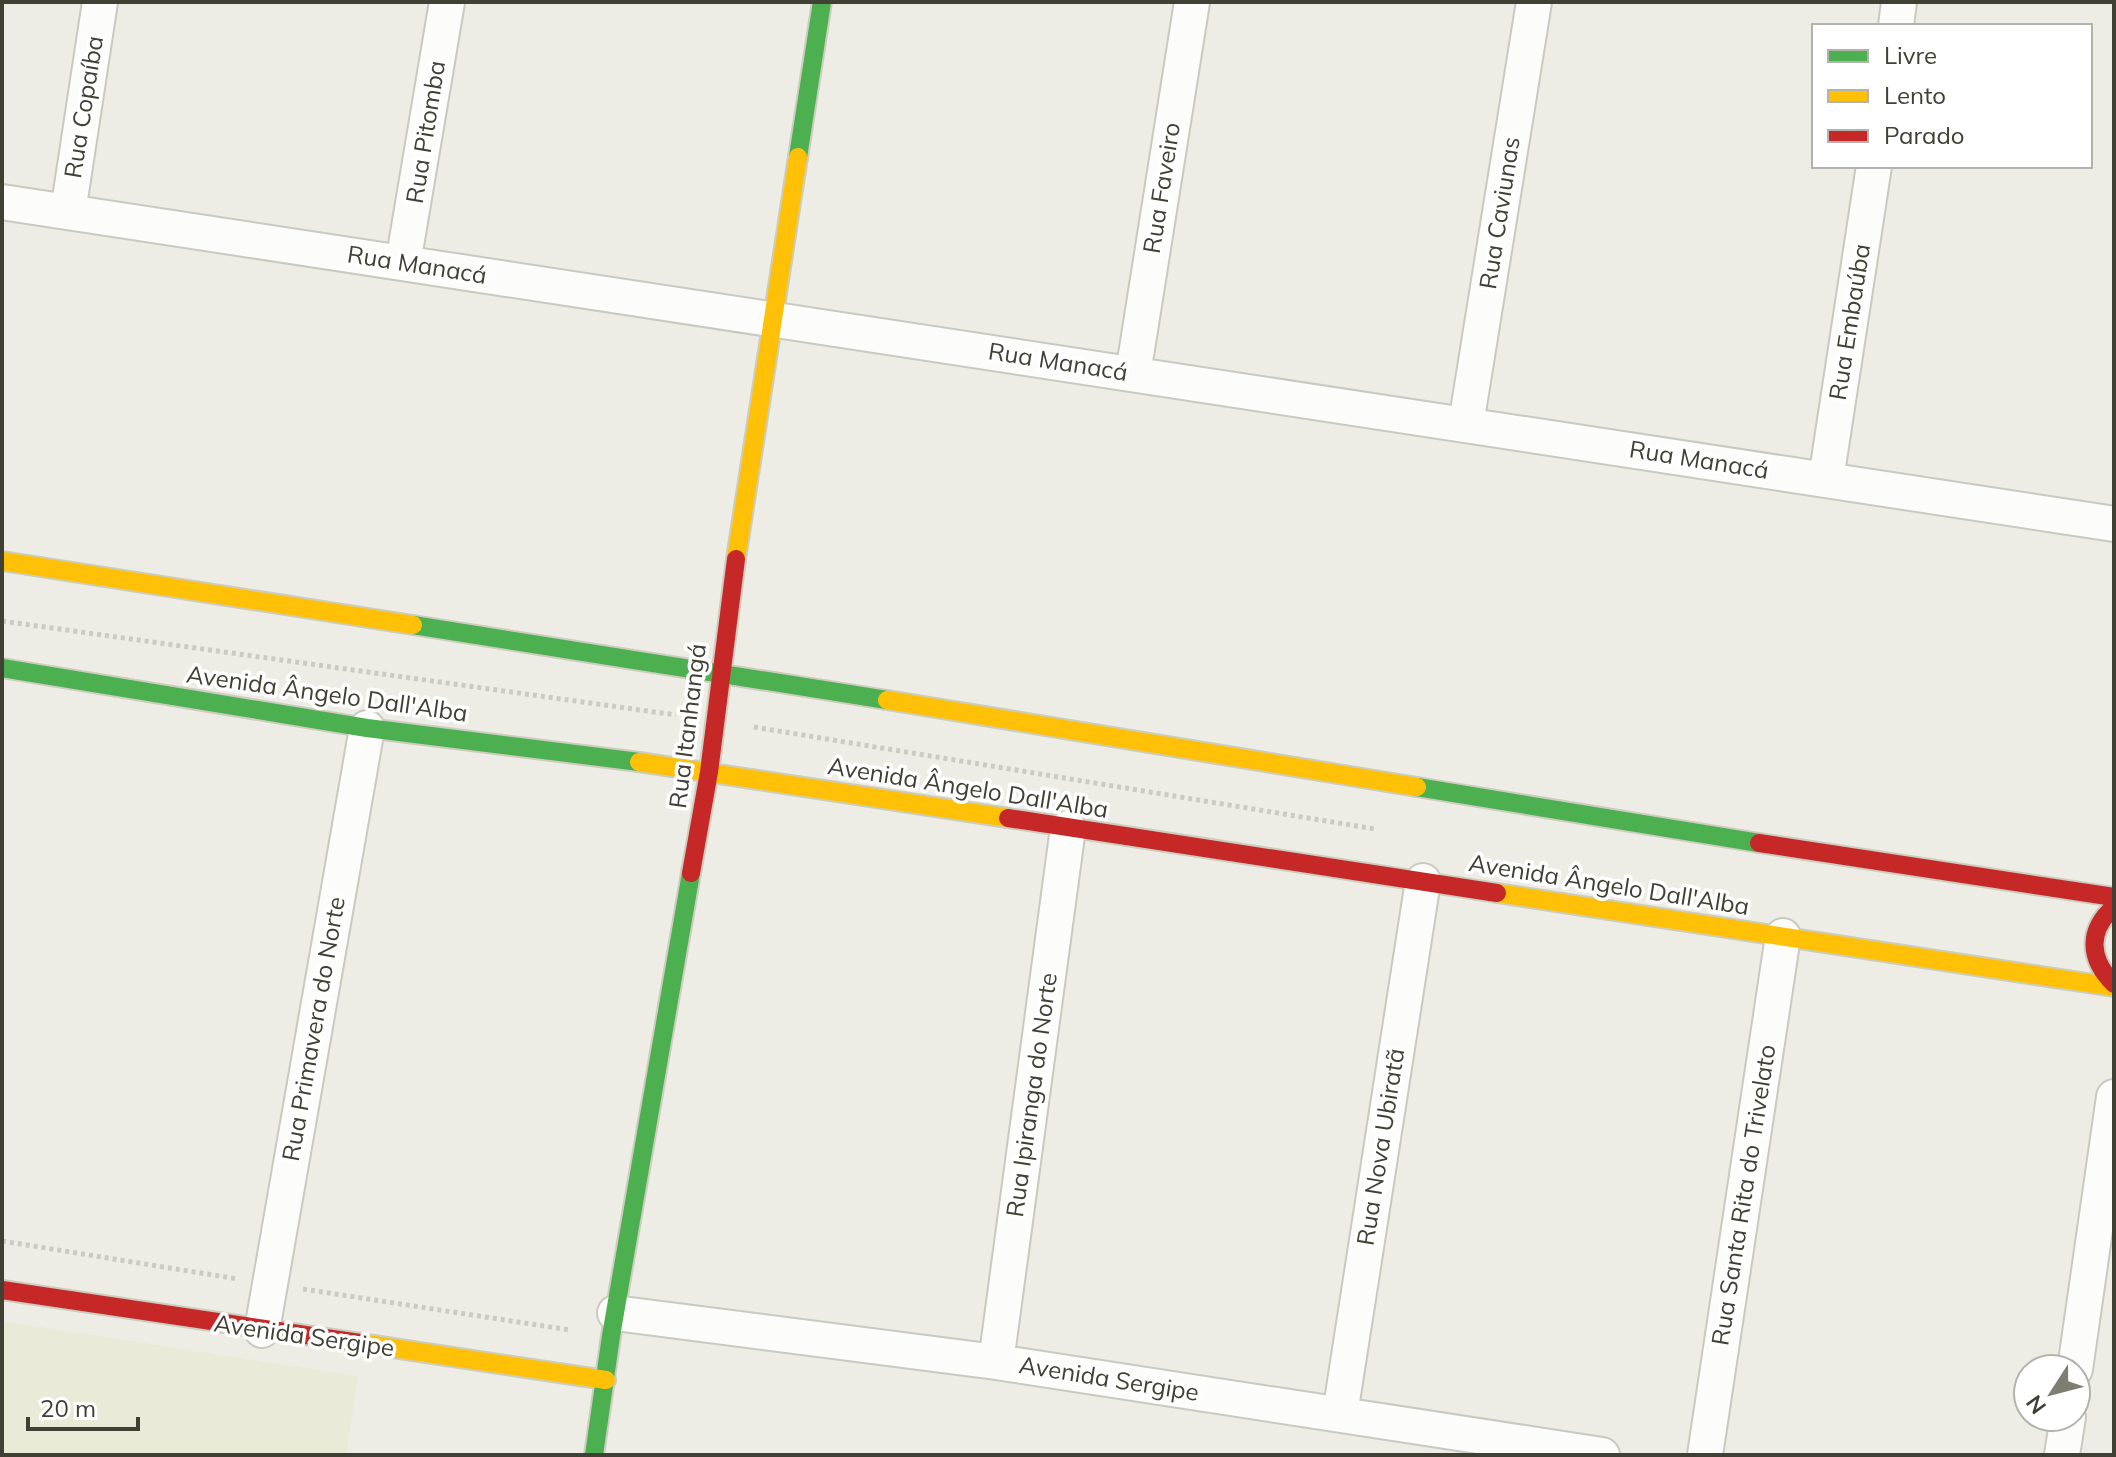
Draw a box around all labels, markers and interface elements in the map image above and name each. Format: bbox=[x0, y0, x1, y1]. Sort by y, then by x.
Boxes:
legend bbox=[1812, 24, 2092, 168]
street label: Rua Copaíba bbox=[57, 33, 109, 180]
text: Livre bbox=[1884, 40, 1937, 70]
street label: Rua Pitomba bbox=[399, 58, 451, 205]
text: Lento bbox=[1884, 80, 1946, 110]
street label: Rua Faveiro bbox=[1136, 120, 1186, 255]
text: Parado bbox=[1884, 120, 1965, 150]
street label: Rua Caviunas bbox=[1472, 134, 1526, 291]
street label: Rua Manacá bbox=[345, 238, 489, 290]
street label: Rua Embaúba bbox=[1822, 242, 1876, 402]
street label: Rua Manacá bbox=[986, 335, 1130, 387]
street label: Rua Manacá bbox=[1627, 433, 1771, 485]
street label: Rua Itanhangá bbox=[662, 642, 712, 810]
street label: Avenida Ângelo Dall'Alba bbox=[185, 658, 470, 728]
street label: Avenida Ângelo Dall'Alba bbox=[826, 750, 1111, 824]
street label: Avenida Ângelo Dall'Alba bbox=[1467, 847, 1752, 921]
street label: Rua Primavera do Norte bbox=[275, 894, 351, 1163]
street label: Rua Ipiranga do Norte bbox=[999, 971, 1063, 1219]
street label: Rua Santa Rita do Trivelato bbox=[1704, 1042, 1782, 1347]
street label: Rua Nova Ubiratã bbox=[1350, 1046, 1410, 1248]
street label: Avenida Sergipe bbox=[212, 1308, 396, 1363]
street label: Avenida Sergipe bbox=[1017, 1349, 1201, 1407]
north arrow bbox=[2012, 1353, 2092, 1433]
scale bar bbox=[28, 1381, 138, 1431]
text: N bbox=[2020, 1390, 2052, 1420]
text: 20 m bbox=[40, 1393, 96, 1423]

